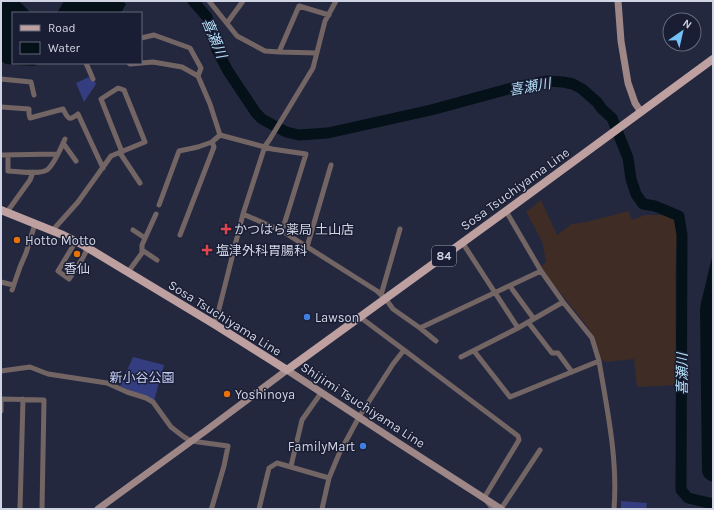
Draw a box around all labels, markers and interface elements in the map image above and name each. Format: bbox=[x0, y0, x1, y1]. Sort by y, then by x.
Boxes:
legend bbox=[12, 12, 142, 64]
north arrow bbox=[662, 12, 702, 52]
water label: 喜瀬川 bbox=[198, 15, 231, 62]
text: N bbox=[680, 17, 694, 32]
text: Road bbox=[48, 21, 76, 35]
text: Water bbox=[48, 41, 81, 55]
water label: 喜瀬川 bbox=[508, 75, 554, 99]
street label: Sosa Tsuchiyama Line bbox=[458, 144, 572, 233]
place label: かつはら薬局 土山店 bbox=[234, 222, 354, 237]
marker: かつはら薬局 土山店 bbox=[221, 224, 231, 234]
place label: Hotto Motto bbox=[25, 233, 96, 248]
marker: Hotto Motto bbox=[12, 235, 22, 245]
place label: 塩津外科胃腸科 bbox=[216, 243, 307, 258]
marker: 塩津外科胃腸科 bbox=[201, 244, 213, 256]
road number: 84 bbox=[432, 246, 456, 266]
marker: 香仙 bbox=[72, 249, 82, 259]
place label: 香仙 bbox=[64, 261, 90, 276]
street label: Sosa Tsuchiyama Line bbox=[166, 277, 285, 359]
place label: Lawson bbox=[315, 310, 359, 325]
marker: Lawson bbox=[302, 312, 312, 322]
water label: 喜瀬川 bbox=[674, 351, 691, 395]
street label: Shijimi Tsuchiyama Line bbox=[298, 359, 428, 451]
park label: 新小谷公園 bbox=[109, 370, 175, 385]
place label: Yoshinoya bbox=[235, 387, 295, 402]
marker: Yoshinoya bbox=[222, 389, 232, 399]
place label: FamilyMart bbox=[288, 439, 355, 454]
marker: FamilyMart bbox=[358, 441, 368, 451]

